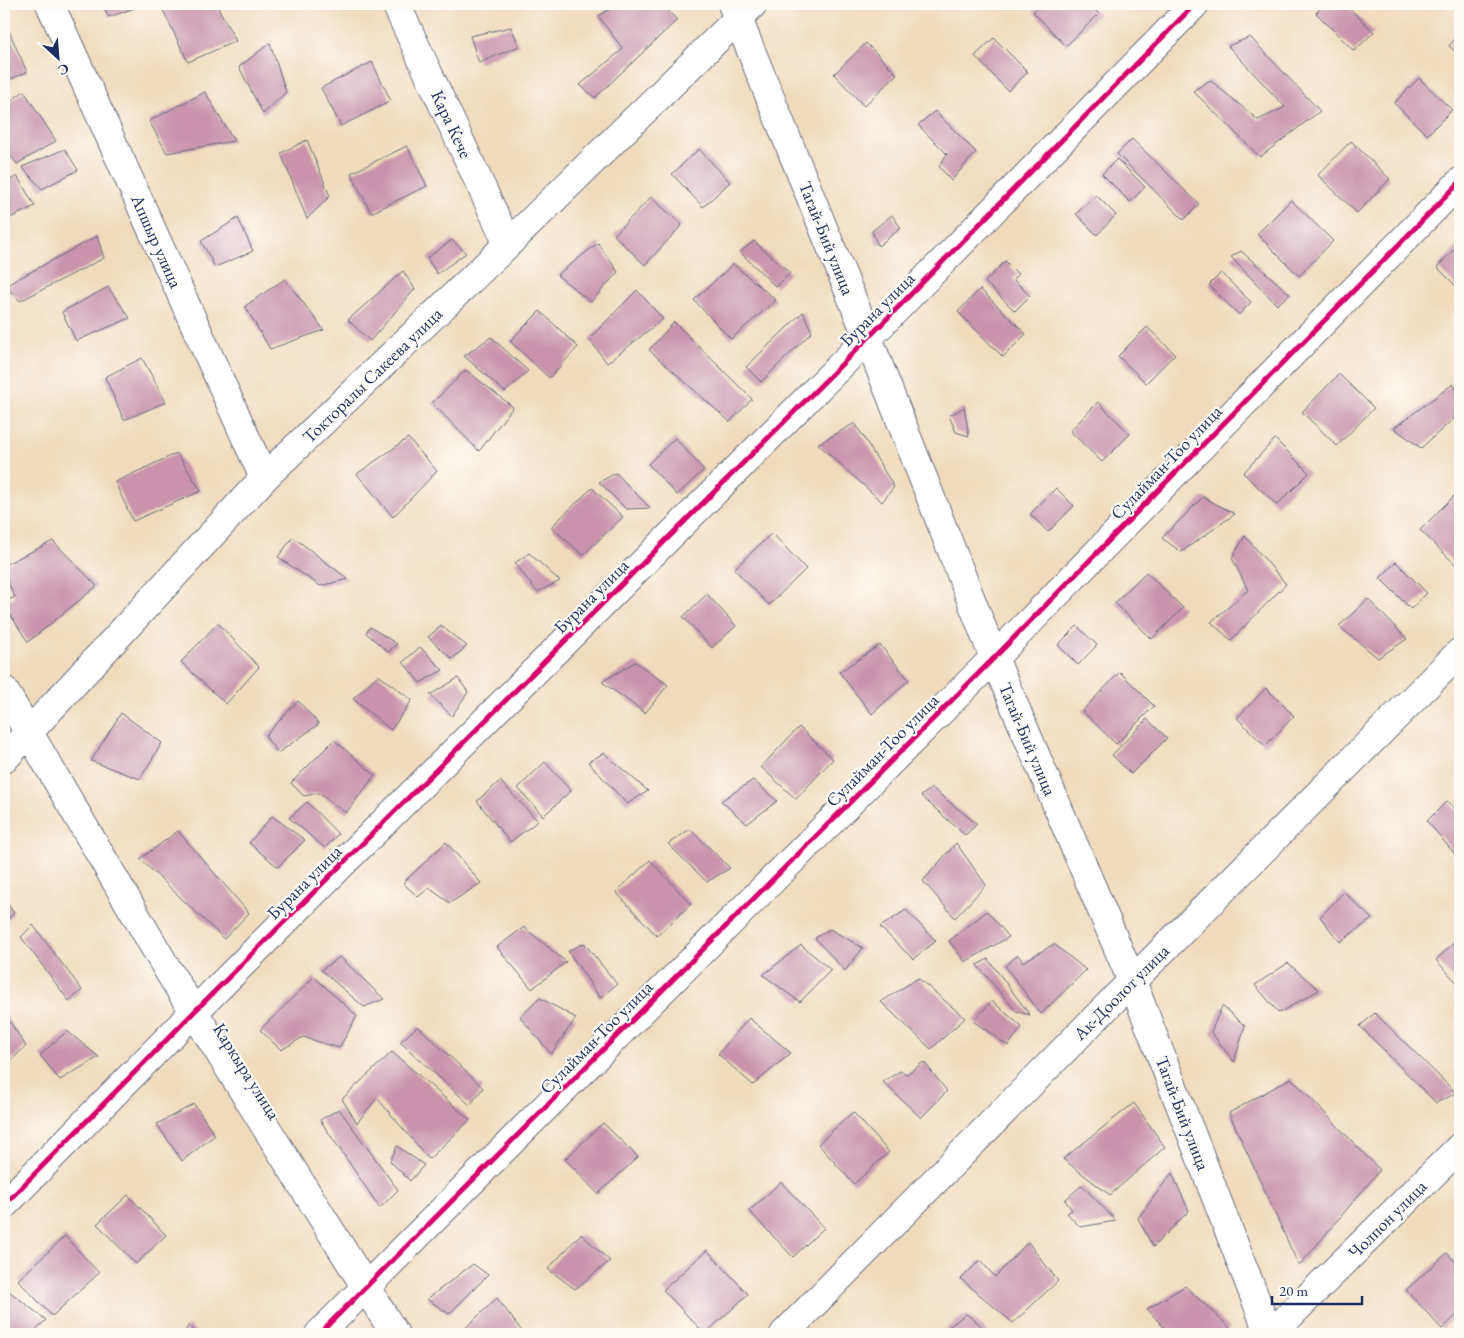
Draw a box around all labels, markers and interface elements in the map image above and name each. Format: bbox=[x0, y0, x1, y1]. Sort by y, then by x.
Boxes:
north arrow bbox=[32, 32, 82, 82]
text: С bbox=[55, 59, 72, 80]
street label: Кара Кече bbox=[426, 86, 478, 162]
street label: Тагай-Бий улица bbox=[794, 178, 861, 299]
street label: Апшыр улица bbox=[126, 190, 188, 292]
street label: Бурана улица bbox=[835, 266, 920, 351]
street label: Токторалы Сакеева улица bbox=[297, 302, 447, 448]
street label: Сулайман-Тоо улица bbox=[1105, 399, 1227, 524]
street label: Бурана улица bbox=[549, 553, 634, 638]
street label: Тагай-Бий улица bbox=[994, 679, 1062, 800]
street label: Сулайман-Тоо улица bbox=[821, 688, 944, 811]
street label: Бурана улица bbox=[262, 839, 347, 924]
street label: Ак-Доолот улица bbox=[1067, 939, 1174, 1046]
street label: Сулайман-Тоо улица bbox=[535, 975, 658, 1098]
street label: Каркыра улица bbox=[208, 1018, 286, 1124]
street label: Тагай-Бий улица bbox=[1151, 1053, 1216, 1174]
street label: Чолпон улица bbox=[1343, 1174, 1432, 1263]
scale bar bbox=[1272, 1273, 1362, 1305]
text: 20 m bbox=[1279, 1281, 1308, 1300]

